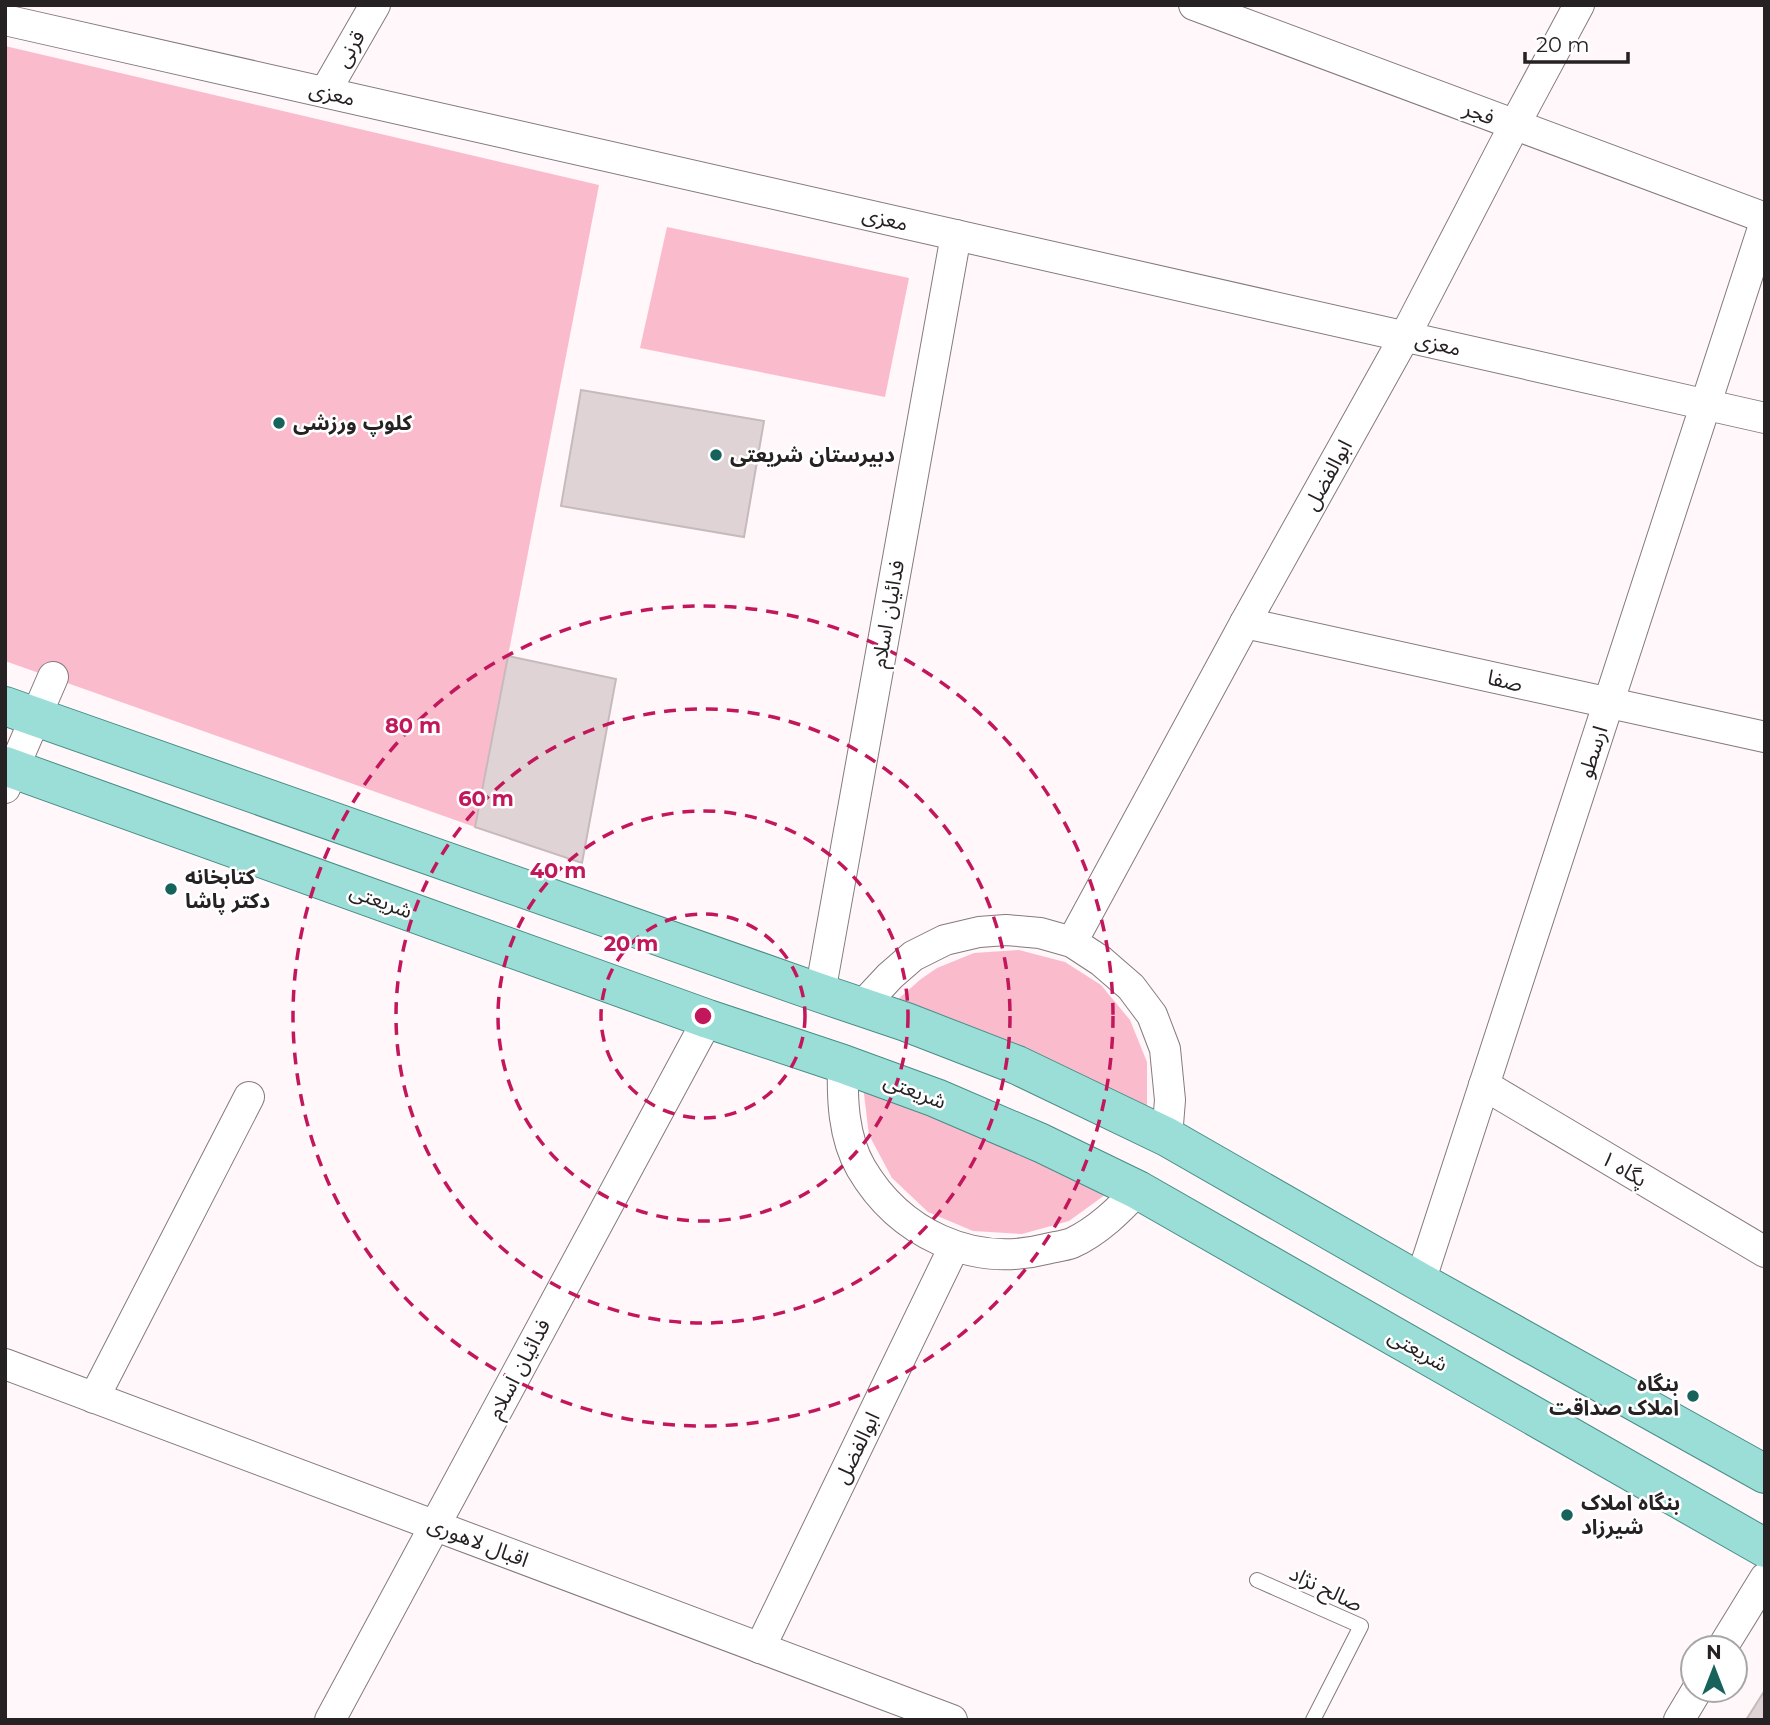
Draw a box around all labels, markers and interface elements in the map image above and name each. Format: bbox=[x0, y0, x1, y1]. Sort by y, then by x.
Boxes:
scale bar bbox=[1525, 21, 1628, 65]
street label: قرنی bbox=[329, 26, 370, 72]
text: 20 m bbox=[1536, 32, 1590, 57]
street label: معزی bbox=[307, 76, 357, 111]
street label: فجر bbox=[1459, 95, 1498, 130]
street label: معزی bbox=[860, 201, 910, 236]
street label: معزی bbox=[1413, 326, 1463, 361]
place label: کلوپ ورزشی bbox=[293, 410, 412, 437]
marker: کلوپ ورزشی bbox=[271, 415, 287, 431]
street label: ابوالفضل bbox=[1298, 435, 1357, 514]
place label: دبیرستان شریعتی bbox=[730, 442, 895, 467]
marker: دبیرستان شریعتی bbox=[708, 447, 724, 463]
street label: فدائیان اسلام bbox=[866, 558, 913, 671]
street label: صفا bbox=[1485, 664, 1525, 697]
text: 80 m bbox=[385, 713, 441, 738]
street label: ارسطو bbox=[1572, 723, 1613, 781]
text: 60 m bbox=[458, 786, 514, 811]
text: 40 m bbox=[530, 858, 586, 883]
place label: کتابخانه دکتر پاشا bbox=[185, 864, 270, 915]
street label: شریعتی bbox=[347, 878, 416, 923]
marker: کتابخانه دکتر پاشا bbox=[163, 881, 179, 897]
text: 20 m bbox=[604, 931, 658, 956]
centre of rings bbox=[691, 1004, 715, 1028]
street label: شریعتی bbox=[881, 1067, 950, 1114]
street label: پگاه ۱ bbox=[1596, 1145, 1652, 1193]
street label: فدائیان اسلام bbox=[482, 1315, 559, 1425]
street label: شریعتی bbox=[1384, 1323, 1453, 1377]
place label: بنگاه املاک صداقت bbox=[1549, 1371, 1679, 1420]
marker: بنگاه املاک صداقت bbox=[1685, 1388, 1701, 1404]
street label: ابوالفضل bbox=[829, 1408, 885, 1488]
place label: بنگاه املاک شیرزاد bbox=[1581, 1490, 1680, 1539]
marker: بنگاه املاک شیرزاد bbox=[1559, 1507, 1575, 1523]
street label: اقبال لاهوری bbox=[424, 1511, 532, 1572]
street label: صالح نژاد bbox=[1284, 1560, 1367, 1620]
north arrow bbox=[1679, 1634, 1749, 1704]
text: N bbox=[1706, 1641, 1722, 1664]

